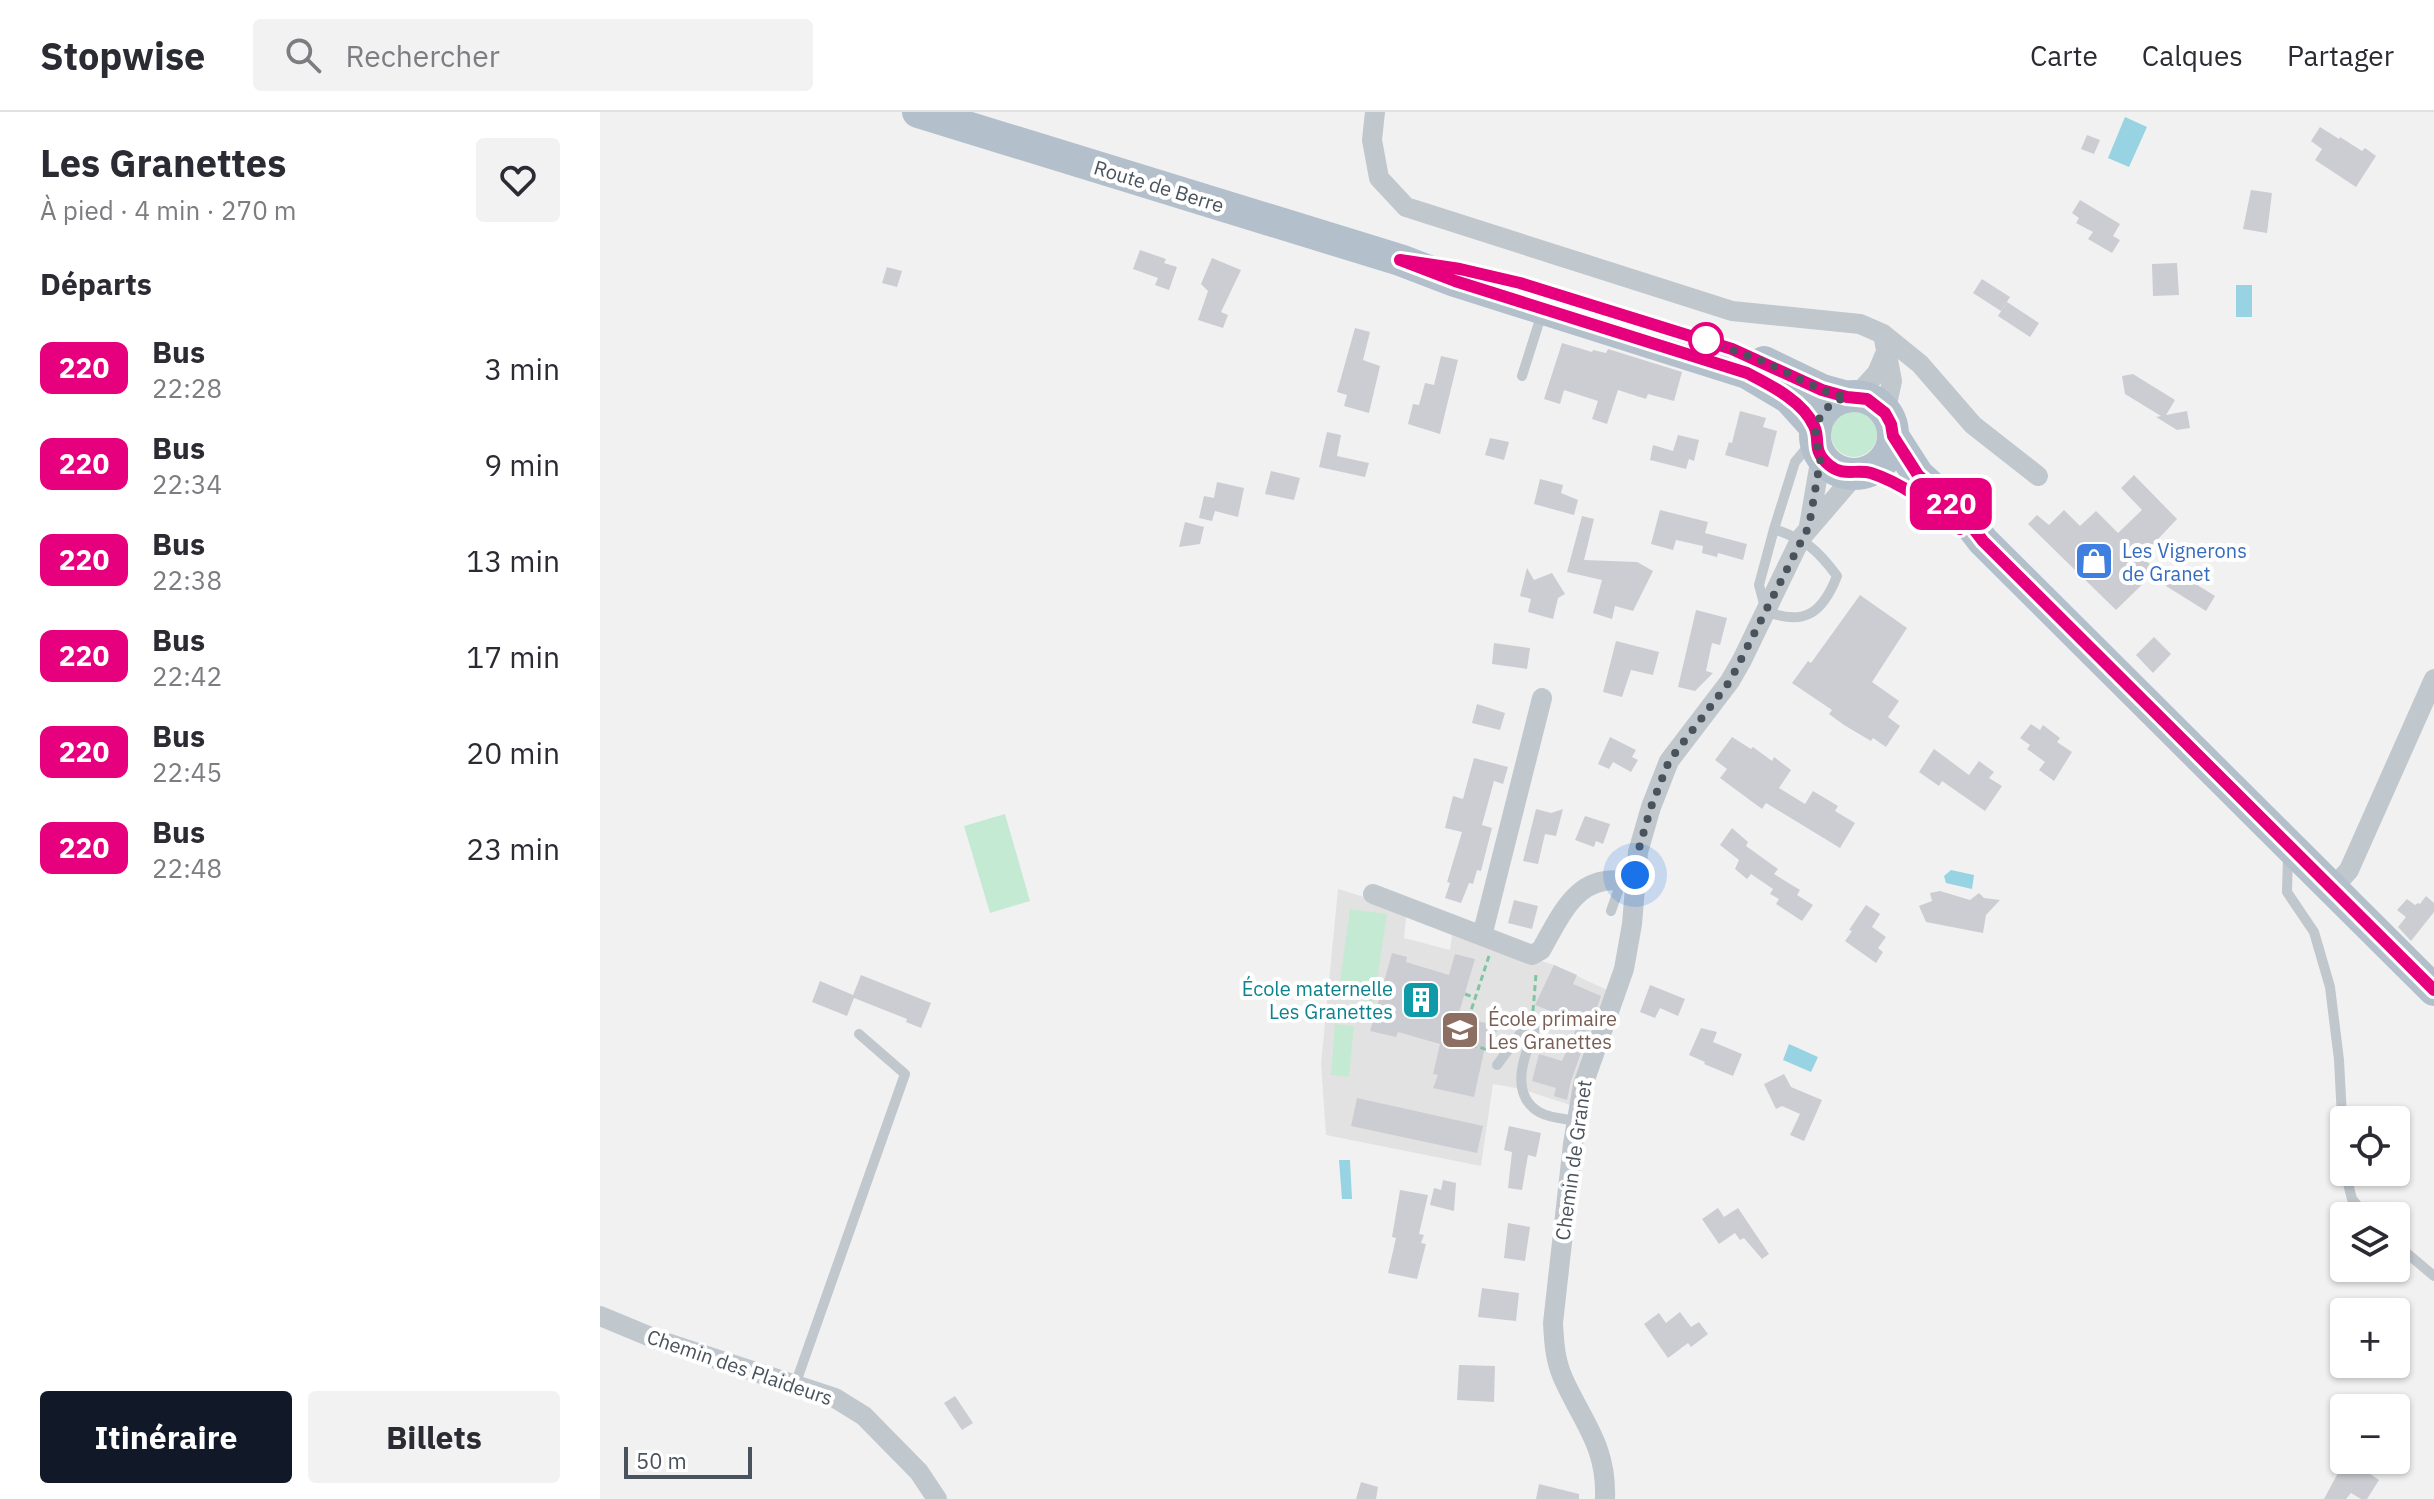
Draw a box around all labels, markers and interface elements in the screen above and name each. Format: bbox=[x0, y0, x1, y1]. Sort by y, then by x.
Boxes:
search box bbox=[253, 19, 813, 91]
text: Stopwise bbox=[40, 31, 205, 80]
icon: search bbox=[281, 33, 325, 77]
text: Rechercher bbox=[345, 36, 500, 75]
text: Carte bbox=[2030, 37, 2098, 74]
text: Calques bbox=[2142, 37, 2243, 74]
text: Partager bbox=[2287, 37, 2394, 74]
text: Les Granettes bbox=[40, 138, 286, 187]
button: heart bbox=[476, 138, 560, 222]
street label: Route de Berre bbox=[1091, 153, 1227, 219]
text: À pied · 4 min · 270 m bbox=[40, 193, 297, 227]
text: Départs bbox=[40, 264, 152, 303]
unlabelled marker bbox=[1689, 323, 1723, 357]
text: Bus bbox=[152, 332, 205, 371]
text: 220 bbox=[59, 349, 109, 386]
text: 3 min bbox=[484, 349, 560, 388]
text: 22:28 bbox=[152, 371, 222, 405]
text: Bus bbox=[152, 428, 205, 467]
text: 220 bbox=[59, 445, 109, 482]
text: 9 min bbox=[484, 445, 560, 484]
text: 22:34 bbox=[152, 467, 222, 501]
line badge: 220 bbox=[1905, 478, 1997, 530]
text: 220 bbox=[1926, 485, 1976, 522]
text: Bus bbox=[152, 524, 205, 563]
place label: Les Vignerons de Granet bbox=[2122, 537, 2247, 587]
shop icon: Les Vignerons de Granet bbox=[2073, 540, 2115, 582]
text: 220 bbox=[59, 541, 109, 578]
text: 13 min bbox=[466, 541, 560, 580]
text: 22:38 bbox=[152, 563, 222, 597]
text: Bus bbox=[152, 620, 205, 659]
text: 220 bbox=[59, 637, 109, 674]
text: 17 min bbox=[466, 637, 560, 676]
text: 22:42 bbox=[152, 659, 222, 693]
text: Bus bbox=[152, 716, 205, 755]
text: 220 bbox=[59, 733, 109, 770]
text: 20 min bbox=[466, 733, 560, 772]
text: 22:45 bbox=[152, 755, 222, 789]
text: Bus bbox=[152, 812, 205, 851]
text: 220 bbox=[59, 829, 109, 866]
text: 23 min bbox=[466, 829, 560, 868]
text: 22:48 bbox=[152, 851, 222, 885]
your location bbox=[1615, 855, 1655, 895]
place label: École maternelle Les Granettes bbox=[1242, 975, 1393, 1025]
building icon: École maternelle Les Granettes bbox=[1400, 979, 1442, 1021]
place label: École primaire Les Granettes bbox=[1488, 1005, 1617, 1055]
school or university icon: École primaire Les Granettes bbox=[1439, 1009, 1481, 1051]
street label: Chemin de Granet bbox=[1548, 1078, 1598, 1242]
map controls bbox=[2330, 1106, 2410, 1474]
button: locate bbox=[2330, 1106, 2410, 1186]
button: layers bbox=[2330, 1202, 2410, 1282]
button: + bbox=[2330, 1298, 2410, 1378]
street label: Chemin des Plaideurs bbox=[644, 1323, 836, 1411]
button: Itinéraire bbox=[40, 1391, 292, 1483]
button: Billets bbox=[308, 1391, 560, 1483]
button: − bbox=[2330, 1394, 2410, 1474]
scale bar bbox=[624, 1443, 752, 1479]
text: 50 m bbox=[636, 1446, 687, 1475]

